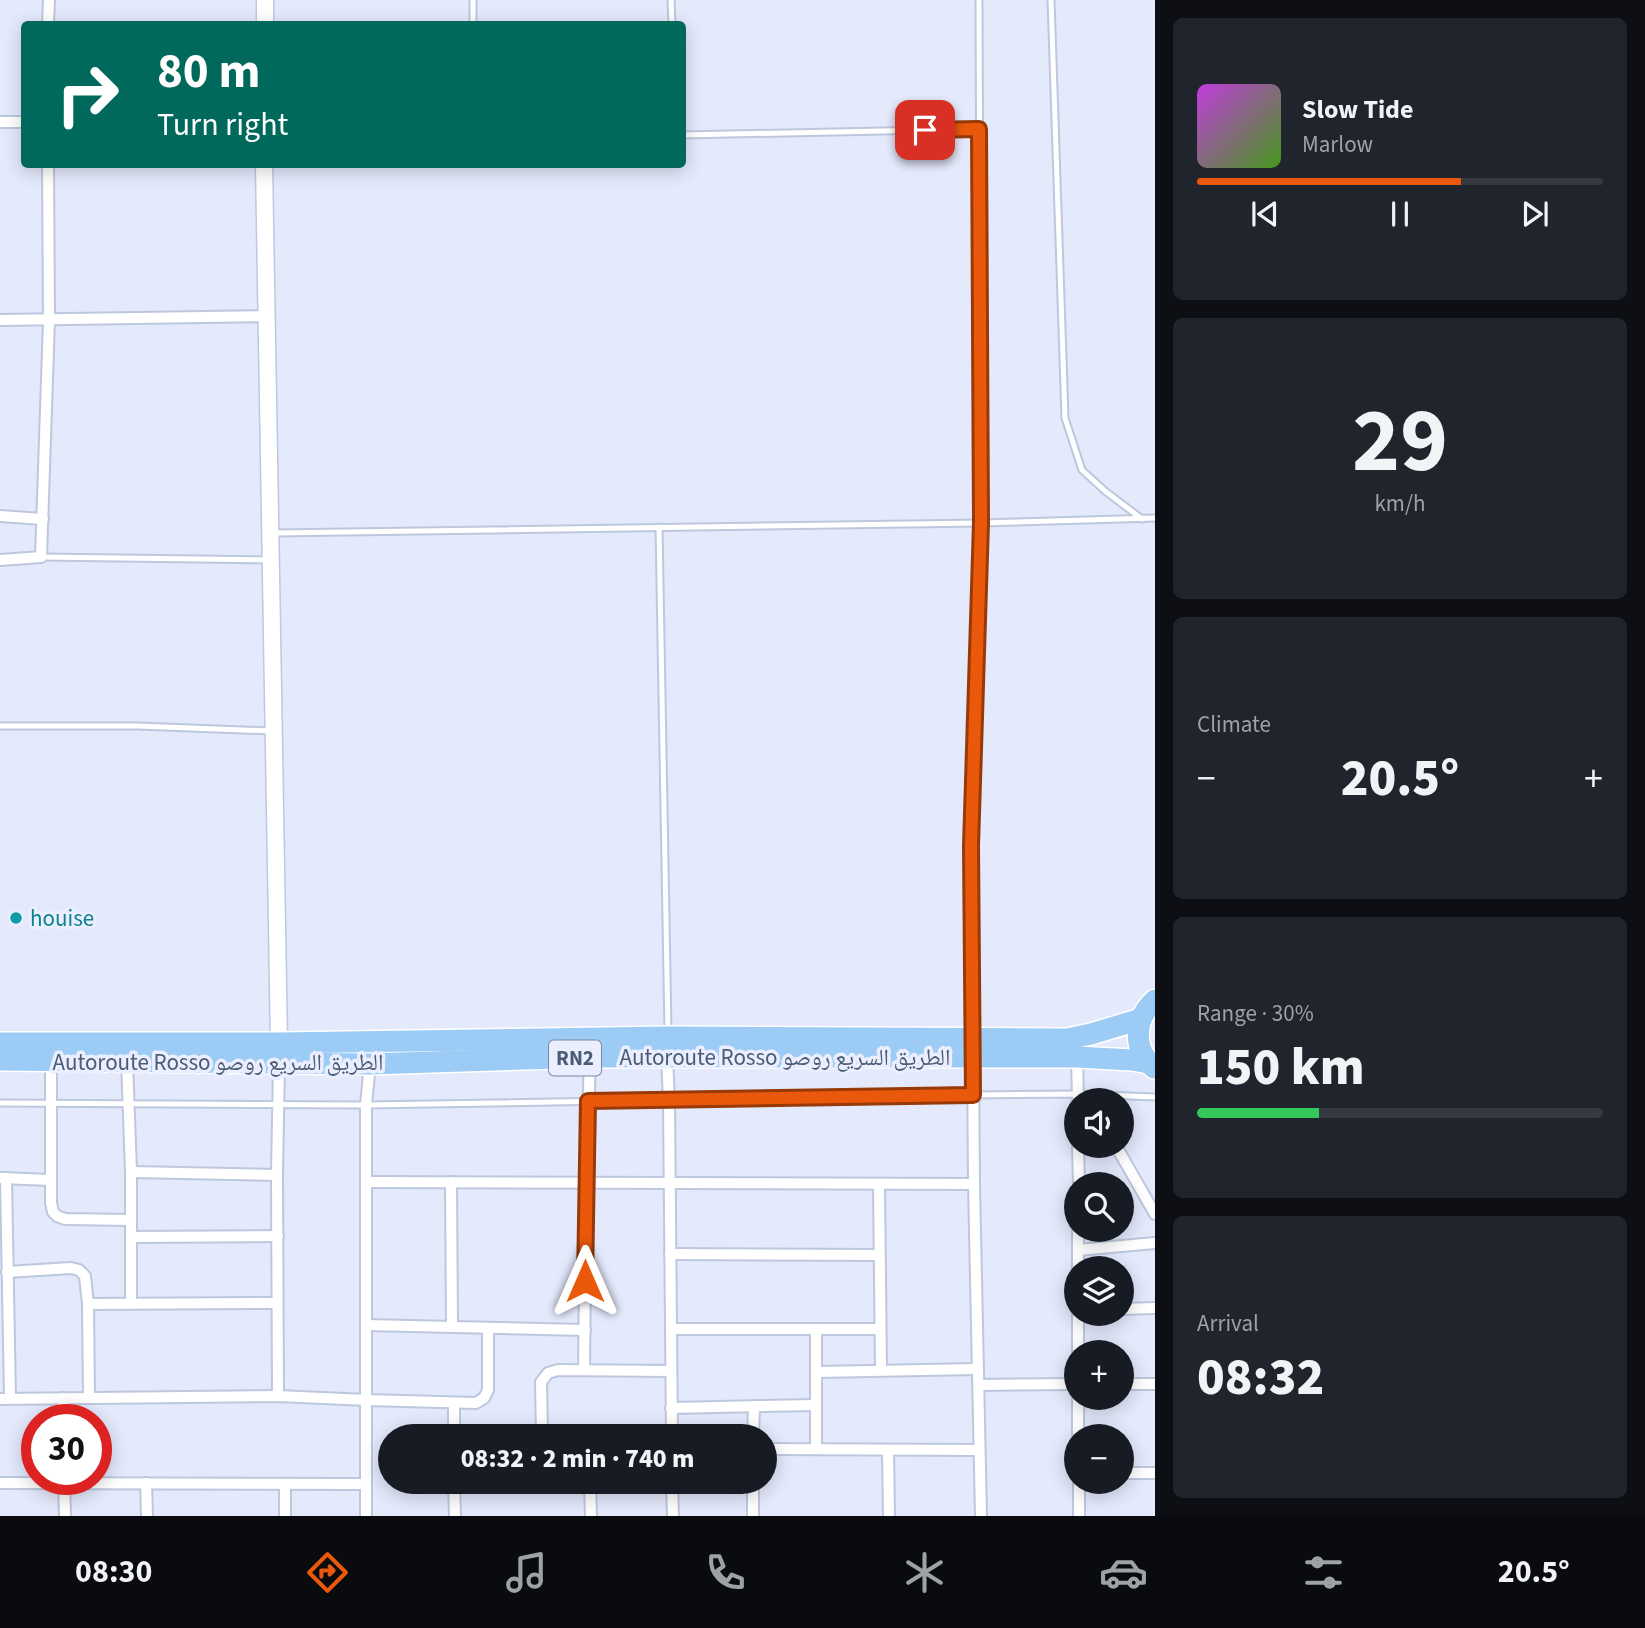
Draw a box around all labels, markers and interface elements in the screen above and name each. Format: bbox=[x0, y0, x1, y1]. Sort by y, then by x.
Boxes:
text: 80 m bbox=[157, 37, 261, 107]
icon: right bbox=[42, 49, 133, 140]
text: Slow Tide bbox=[1302, 91, 1413, 128]
pin bbox=[895, 100, 955, 160]
text: Turn right bbox=[157, 102, 288, 148]
icon: arrive bbox=[906, 111, 944, 149]
text: Marlow bbox=[1302, 128, 1373, 161]
icon: previous bbox=[1246, 195, 1284, 233]
icon: pause bbox=[1381, 195, 1419, 233]
icon: next bbox=[1516, 195, 1554, 233]
text: 29 bbox=[1352, 377, 1448, 506]
text: km/h bbox=[1374, 487, 1426, 520]
text: Climate bbox=[1197, 708, 1271, 741]
text: 20.5° bbox=[1341, 742, 1459, 816]
text: − bbox=[1197, 752, 1216, 806]
text: + bbox=[1584, 752, 1603, 806]
place label: houise bbox=[30, 902, 94, 935]
marker: houise bbox=[8, 910, 24, 926]
text: Range · 30% bbox=[1197, 997, 1314, 1030]
text: 150 km bbox=[1197, 1031, 1365, 1105]
road number: RN2 bbox=[549, 1040, 601, 1076]
street label: Autoroute Rosso الطريق السريع روصو bbox=[620, 1041, 950, 1074]
street label: Autoroute Rosso الطريق السريع روصو bbox=[53, 1046, 383, 1079]
map controls bbox=[1064, 1088, 1134, 1494]
button: sound bbox=[1064, 1088, 1134, 1158]
button: search bbox=[1064, 1172, 1134, 1242]
position arrow bbox=[548, 1244, 622, 1318]
button: layers bbox=[1064, 1256, 1134, 1326]
text: Arrival bbox=[1197, 1307, 1259, 1340]
button: + bbox=[1064, 1340, 1134, 1410]
text: 08:32 bbox=[1197, 1341, 1324, 1415]
speed limit sign: 30 bbox=[21, 1404, 112, 1495]
button: − bbox=[1064, 1424, 1134, 1494]
text: 08:32 · 2 min · 740 m bbox=[461, 1440, 694, 1477]
icon: directions bbox=[303, 1548, 352, 1597]
icon: music bbox=[502, 1548, 551, 1597]
icon: phone bbox=[701, 1548, 750, 1597]
icon: climate bbox=[900, 1548, 949, 1597]
icon: car bbox=[1099, 1548, 1148, 1597]
icon: filters bbox=[1299, 1548, 1348, 1597]
text: 08:30 bbox=[75, 1549, 152, 1595]
text: 20.5° bbox=[1498, 1549, 1570, 1595]

